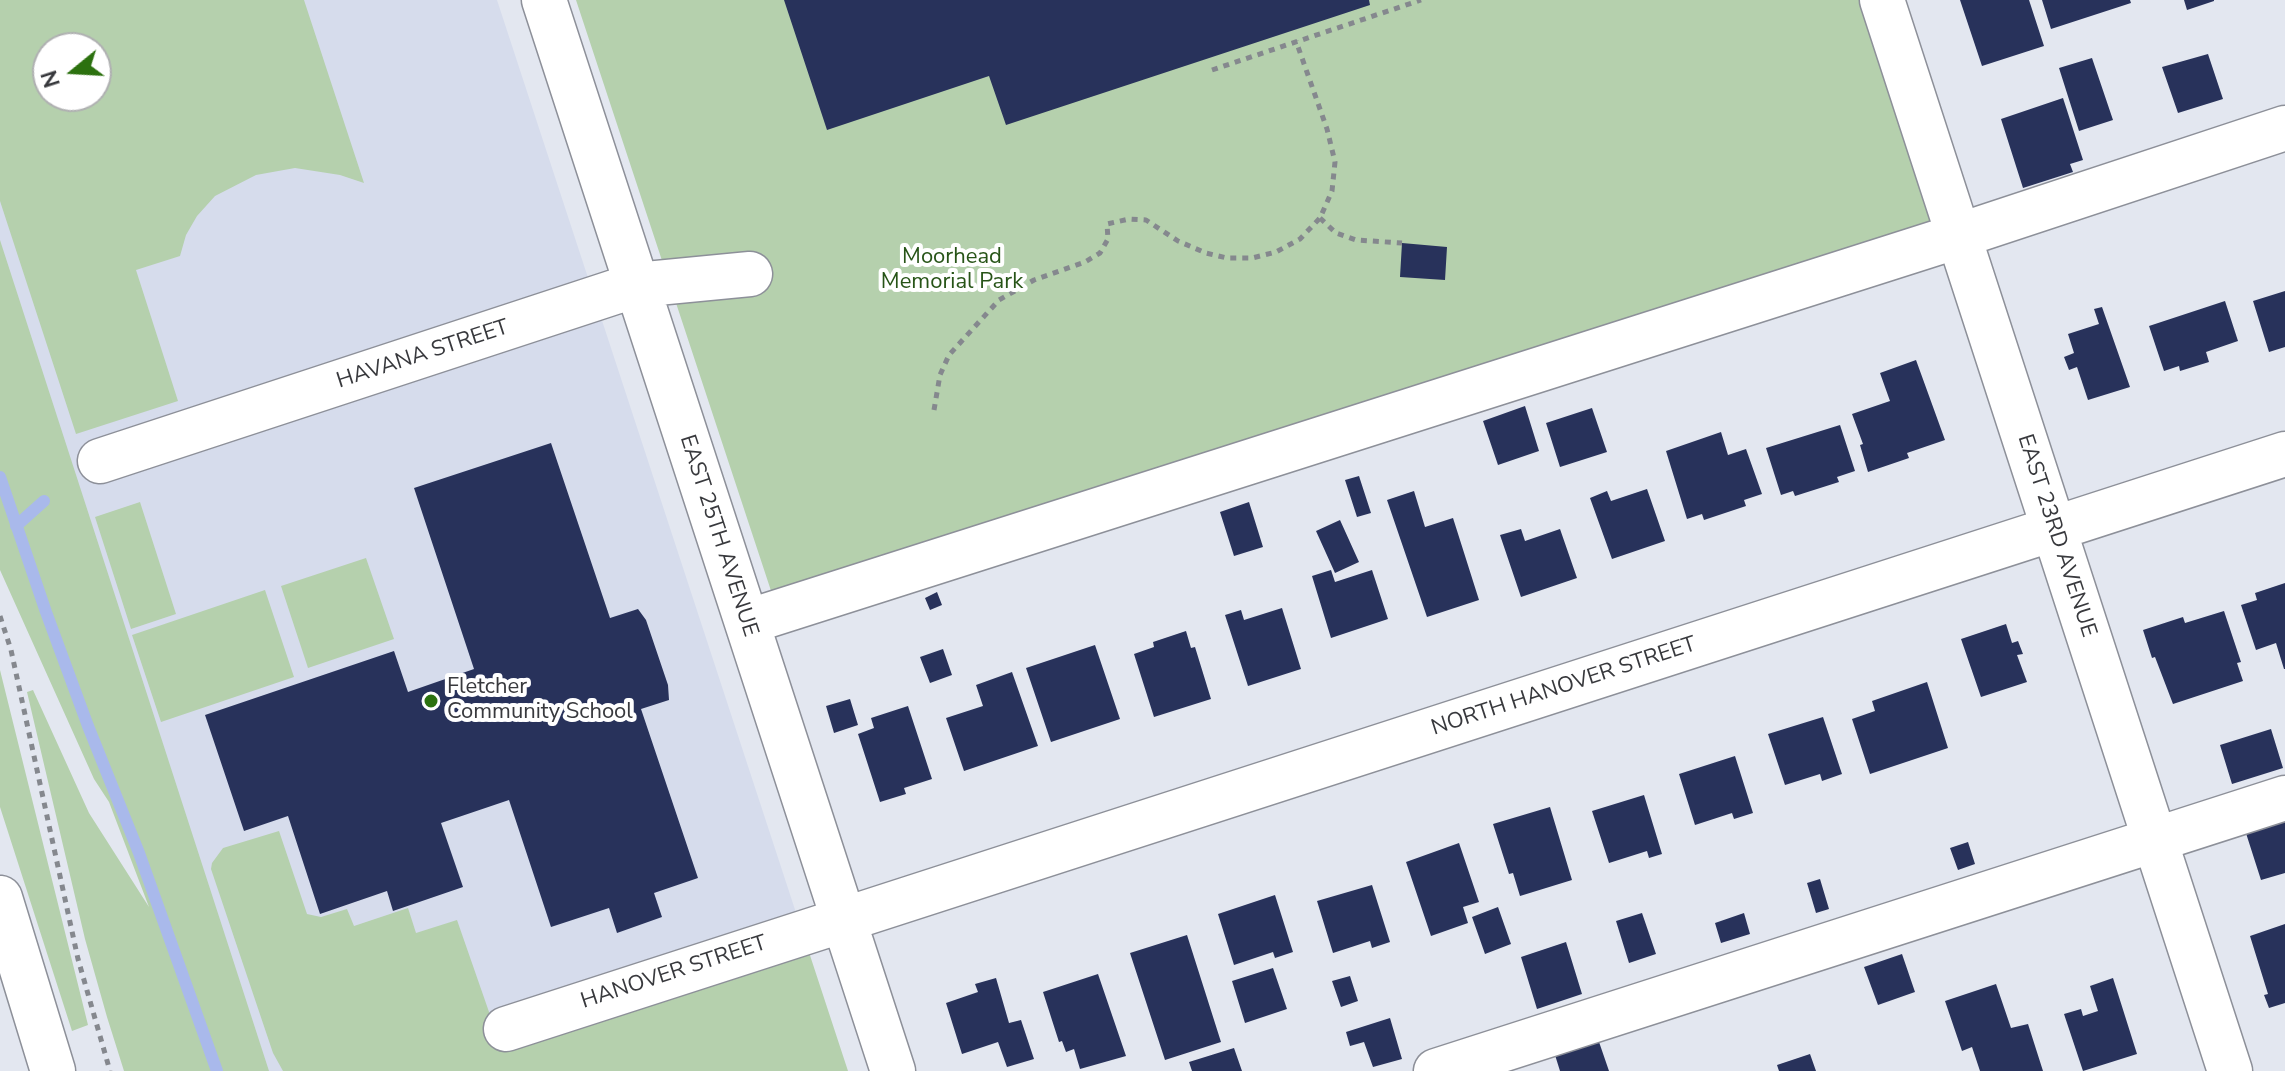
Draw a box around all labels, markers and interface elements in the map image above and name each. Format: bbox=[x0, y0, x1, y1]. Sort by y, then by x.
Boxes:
north arrow bbox=[32, 32, 112, 112]
text: N bbox=[34, 66, 68, 91]
park label: Moorhead Memorial Park bbox=[881, 245, 1023, 296]
street label: HAVANA STREET bbox=[334, 315, 512, 395]
street label: EAST 23RD AVENUE bbox=[2011, 431, 2101, 641]
street label: EAST 25TH AVENUE bbox=[673, 432, 763, 640]
street label: NORTH HANOVER STREET bbox=[1428, 632, 1700, 742]
place label: Fletcher Community School bbox=[447, 675, 633, 726]
marker: Fletcher Community School bbox=[422, 692, 440, 710]
street label: HANOVER STREET bbox=[578, 931, 770, 1015]

